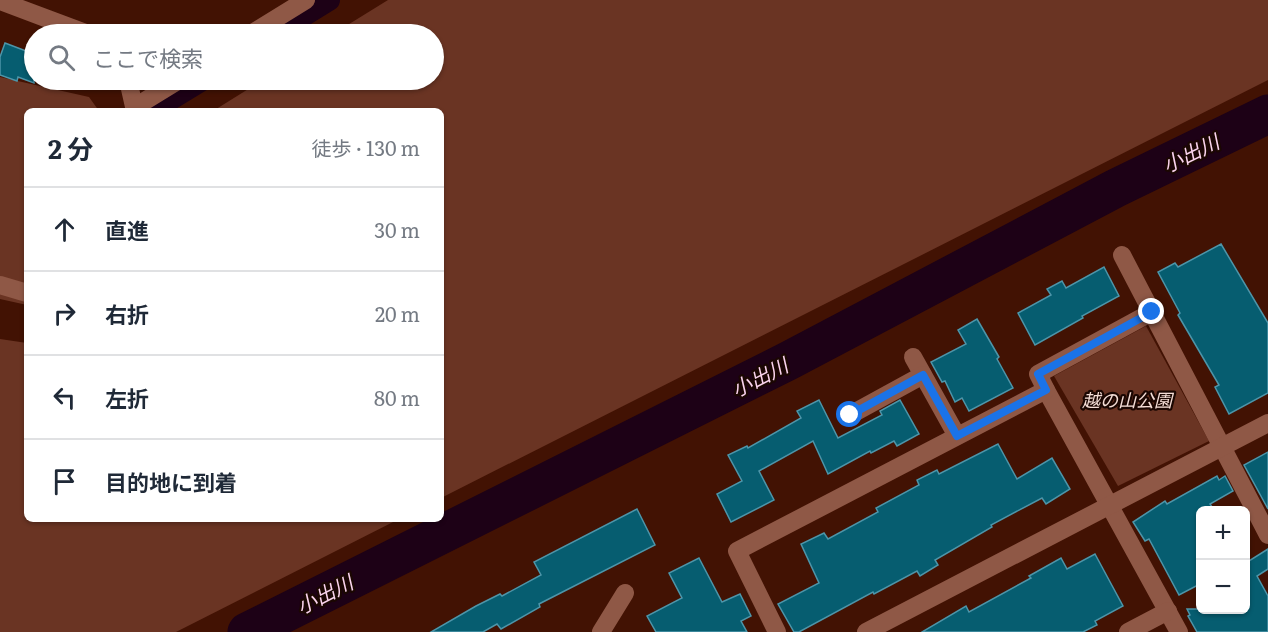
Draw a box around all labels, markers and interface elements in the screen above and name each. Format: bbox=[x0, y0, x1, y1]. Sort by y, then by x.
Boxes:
search box bbox=[24, 24, 444, 90]
icon: search bbox=[45, 41, 78, 74]
text: ここで検索 bbox=[93, 41, 203, 74]
water label: 小出川 bbox=[1156, 124, 1225, 179]
text: 2 分 bbox=[48, 128, 93, 167]
text: 徒歩 · 130 m bbox=[311, 132, 420, 162]
icon: ahead bbox=[48, 213, 81, 246]
text: 直進 bbox=[105, 213, 149, 246]
text: 30 m bbox=[374, 214, 420, 244]
icon: right bbox=[48, 297, 81, 330]
text: 右折 bbox=[105, 297, 149, 330]
text: 20 m bbox=[375, 298, 420, 328]
route end bbox=[1138, 298, 1164, 324]
water label: 小出川 bbox=[725, 348, 794, 403]
icon: left bbox=[48, 381, 81, 414]
text: 左折 bbox=[105, 381, 149, 414]
text: 80 m bbox=[374, 382, 420, 412]
park label: 越の山公園 bbox=[1082, 386, 1175, 413]
route start bbox=[836, 401, 862, 427]
icon: arrive bbox=[48, 465, 81, 498]
text: 目的地に到着 bbox=[105, 465, 237, 498]
map controls bbox=[1196, 506, 1250, 614]
button: + bbox=[1196, 506, 1250, 560]
button: − bbox=[1196, 560, 1250, 614]
water label: 小出川 bbox=[290, 565, 359, 620]

